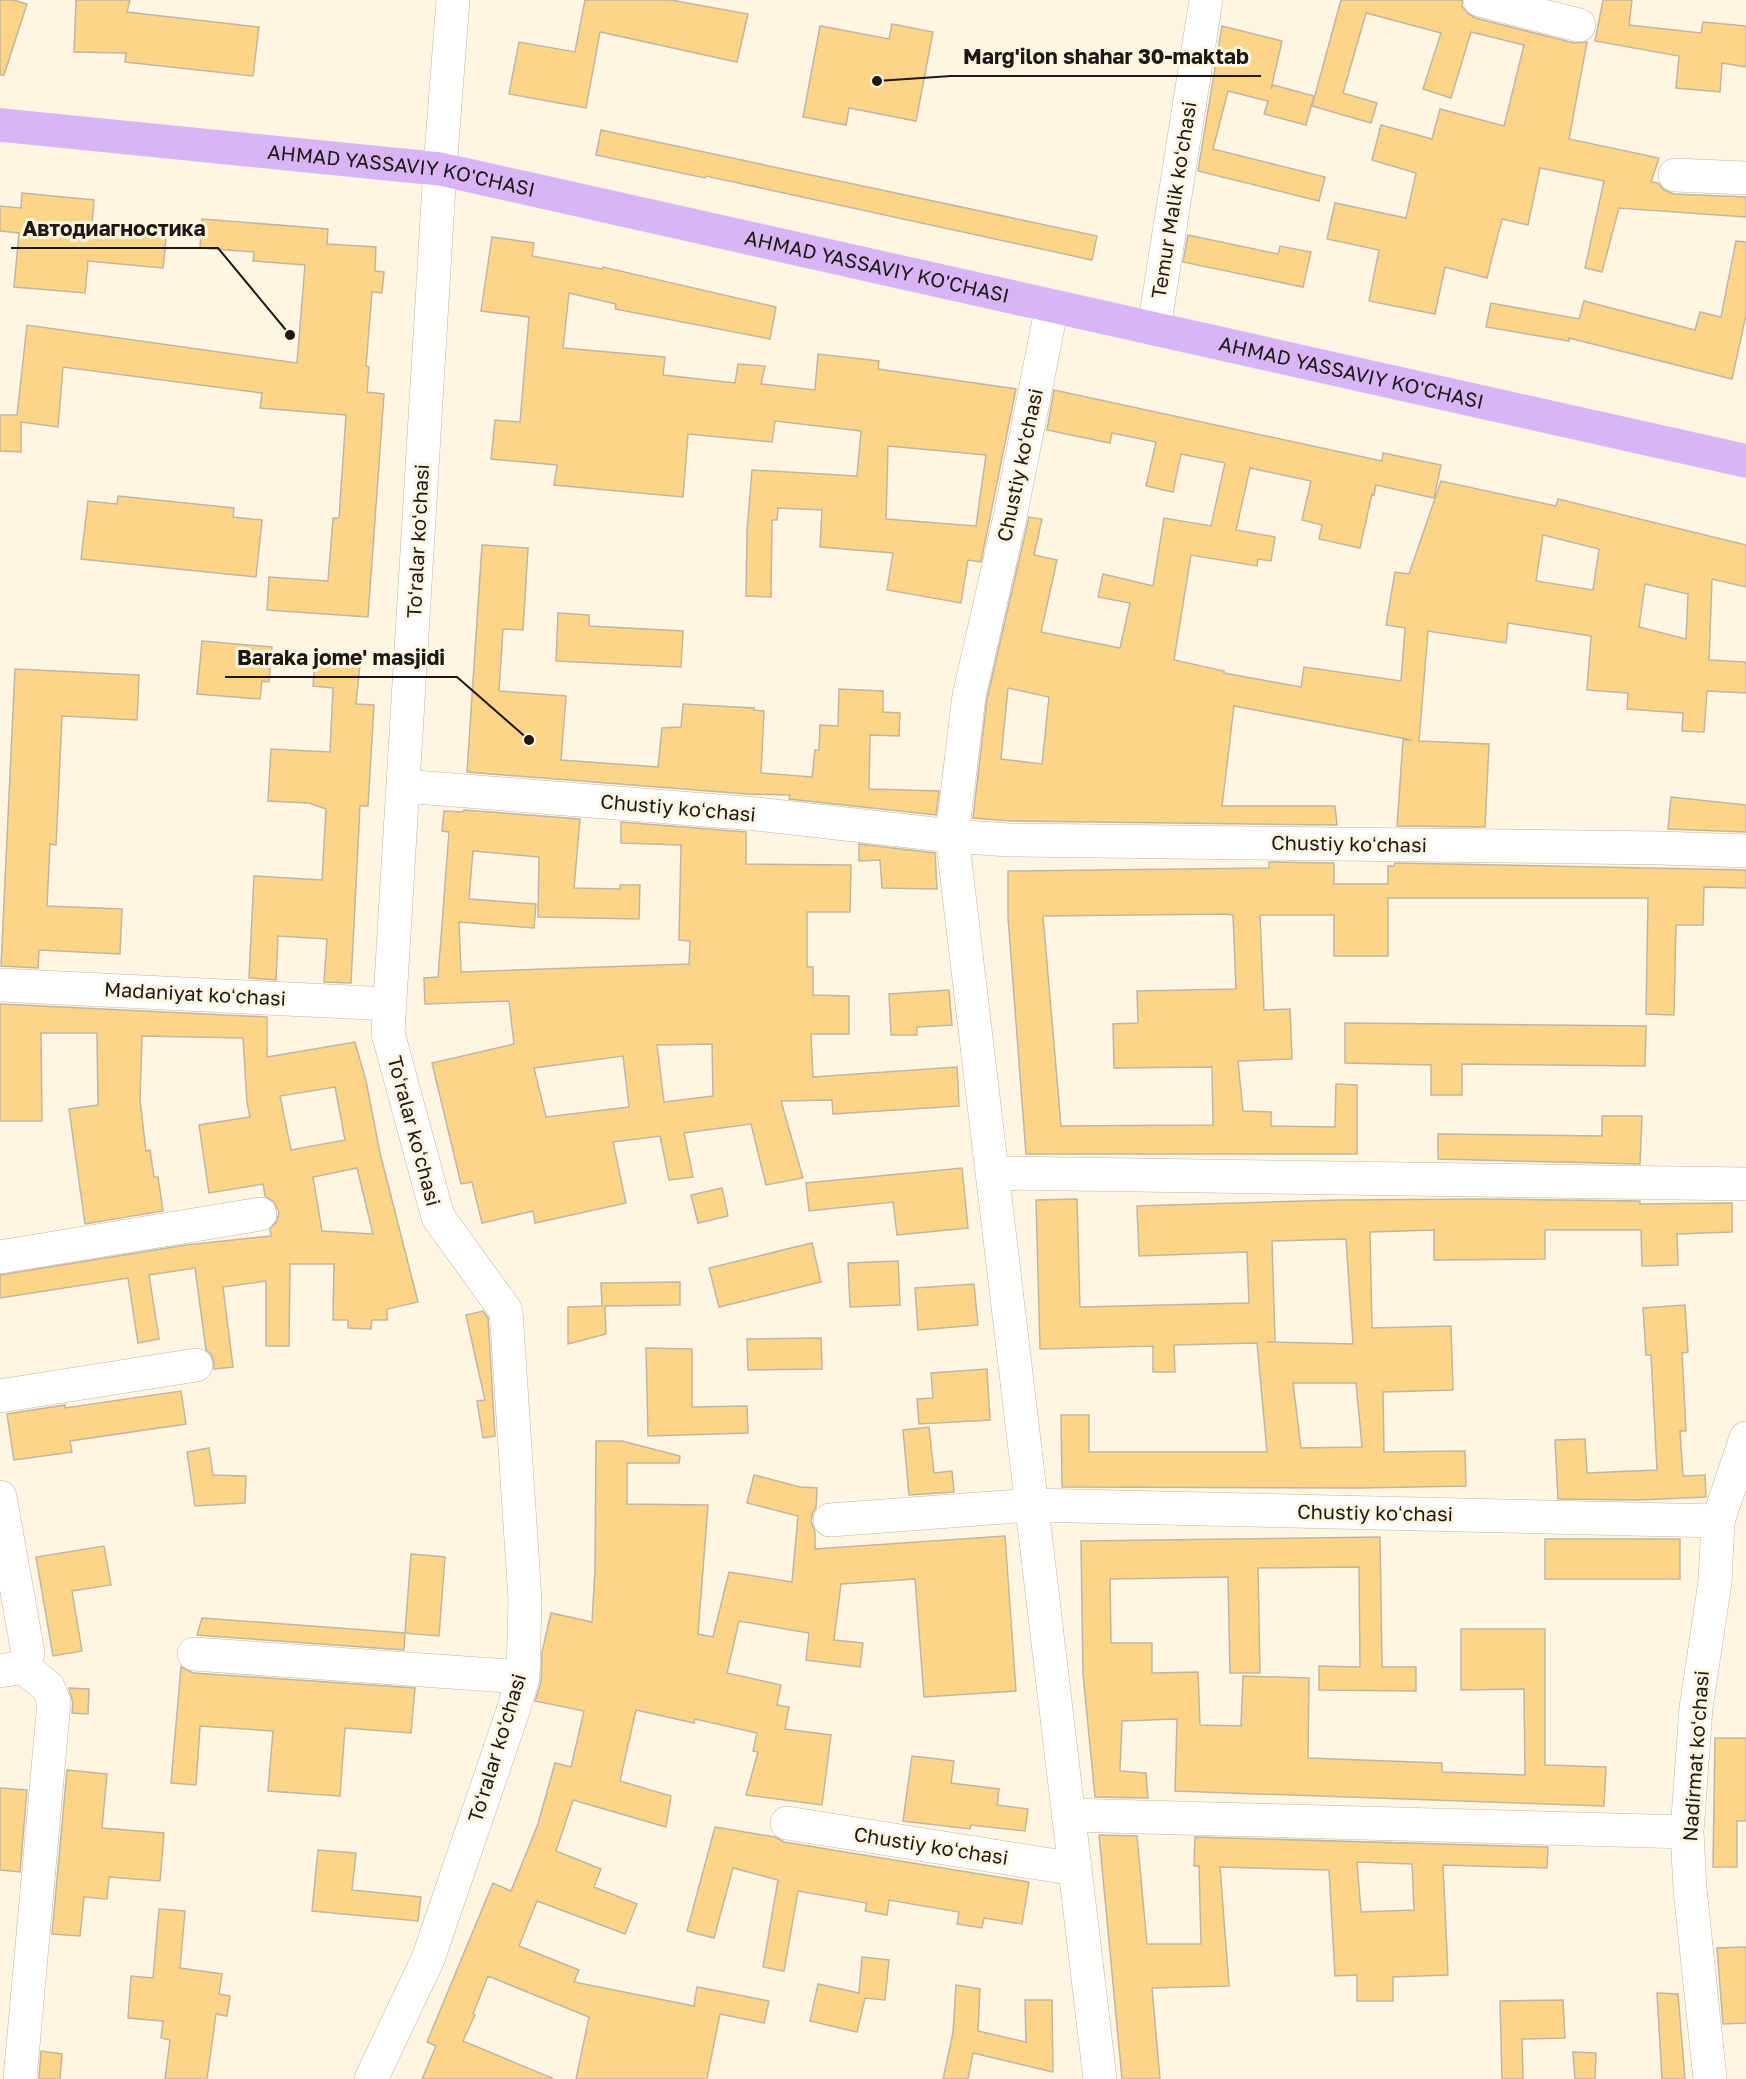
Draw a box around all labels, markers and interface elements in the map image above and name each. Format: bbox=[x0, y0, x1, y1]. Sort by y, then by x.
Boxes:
callout: Marg'ilon shahar 30-maktab bbox=[951, 37, 1261, 76]
text: Marg'ilon shahar 30-maktab bbox=[963, 43, 1249, 69]
street label: Temur Malik koʻchasi bbox=[1146, 100, 1200, 300]
street label: AHMAD YASSAVIY KO'CHASI bbox=[266, 139, 538, 201]
callout: Автодиагностика bbox=[11, 209, 218, 248]
text: Автодиагностика bbox=[22, 215, 206, 241]
street label: AHMAD YASSAVIY KO'CHASI bbox=[743, 225, 1012, 307]
street label: AHMAD YASSAVIY KO'CHASI bbox=[1217, 331, 1486, 413]
street label: Chustiy koʻchasi bbox=[991, 386, 1047, 544]
street label: Toʻralar koʻchasi bbox=[401, 463, 433, 619]
callout: Baraka jome' masjidi bbox=[225, 638, 457, 677]
text: Baraka jome' masjidi bbox=[237, 644, 445, 670]
street label: Chustiy koʻchasi bbox=[599, 788, 757, 826]
street label: Chustiy koʻchasi bbox=[1271, 830, 1427, 856]
street label: Madaniyat koʻchasi bbox=[103, 976, 287, 1010]
street label: Toʻralar koʻchasi bbox=[383, 1053, 447, 1208]
street label: Chustiy koʻchasi bbox=[1297, 1499, 1453, 1525]
street label: Toʻralar koʻchasi bbox=[462, 1670, 530, 1825]
street label: Nadirmat koʻchasi bbox=[1677, 1670, 1713, 1842]
street label: Chustiy koʻchasi bbox=[852, 1821, 1010, 1869]

